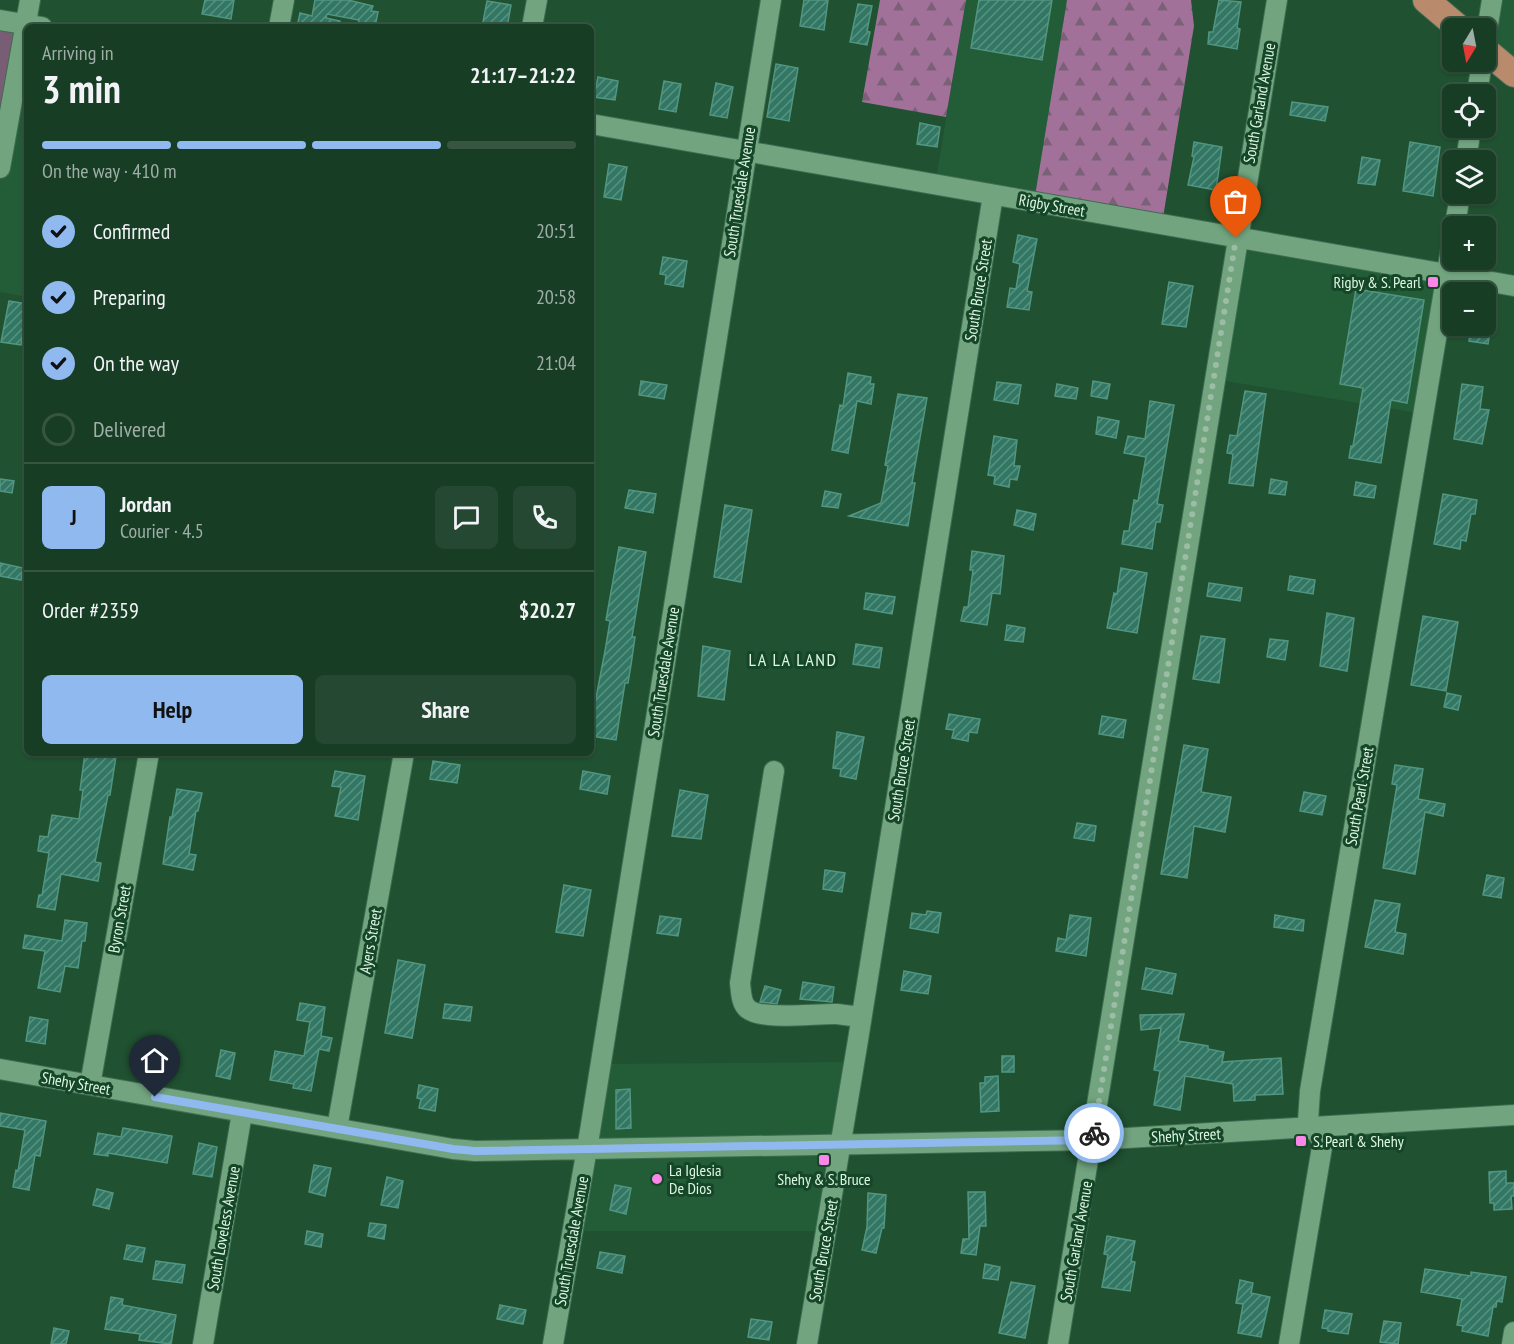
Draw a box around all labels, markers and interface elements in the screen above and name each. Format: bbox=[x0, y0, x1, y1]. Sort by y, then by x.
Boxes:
north arrow bbox=[1442, 18, 1496, 72]
map controls bbox=[1442, 18, 1496, 336]
text: Arriving in bbox=[42, 40, 114, 66]
street label: South Garland Avenue bbox=[1239, 41, 1279, 165]
text: 21:17–21:22 bbox=[470, 61, 576, 89]
text: 3 min bbox=[42, 63, 121, 114]
button: locate bbox=[1442, 84, 1496, 138]
street label: South Truesdale Avenue bbox=[719, 126, 759, 258]
button: layers bbox=[1442, 150, 1496, 204]
text: On the way · 410 m bbox=[42, 158, 177, 184]
pin bbox=[1210, 176, 1261, 238]
icon: bag bbox=[1219, 185, 1252, 218]
street label: Rigby Street bbox=[1017, 189, 1087, 221]
icon: check bbox=[42, 215, 75, 248]
button: + bbox=[1442, 216, 1496, 270]
text: Confirmed bbox=[93, 217, 170, 245]
text: 20:51 bbox=[536, 218, 576, 244]
street label: South Bruce Street bbox=[960, 237, 996, 342]
place label: Rigby & S. Pearl bbox=[1333, 272, 1421, 292]
marker: Rigby & S. Pearl bbox=[1426, 275, 1440, 289]
icon: check bbox=[42, 281, 75, 314]
button: − bbox=[1442, 282, 1496, 336]
text: Preparing bbox=[93, 283, 166, 311]
text: 20:58 bbox=[536, 284, 576, 310]
icon: check bbox=[42, 347, 75, 380]
text: On the way bbox=[93, 349, 179, 377]
text: 21:04 bbox=[536, 350, 576, 376]
text: Delivered bbox=[93, 415, 166, 443]
button: chat bbox=[435, 486, 498, 549]
button: phone bbox=[513, 486, 576, 549]
text: Jordan bbox=[120, 490, 171, 518]
text: J bbox=[70, 503, 77, 531]
text: Courier · 4.5 bbox=[120, 518, 204, 544]
text: Order #2359 bbox=[42, 596, 139, 624]
text: $20.27 bbox=[519, 596, 576, 624]
street label: South Truesdale Avenue bbox=[643, 606, 683, 738]
district label: LA LA LAND bbox=[749, 648, 837, 671]
button: Help bbox=[42, 675, 303, 744]
button: Share bbox=[315, 675, 576, 744]
street label: South Bruce Street bbox=[883, 717, 919, 822]
street label: South Pearl Street bbox=[1340, 744, 1378, 847]
street label: Byron Street bbox=[103, 883, 135, 954]
street label: Ayers Street bbox=[354, 906, 386, 975]
pin bbox=[129, 1035, 180, 1097]
icon: home bbox=[138, 1044, 171, 1077]
street label: Shehy Street bbox=[40, 1067, 113, 1099]
courier bbox=[1064, 1103, 1124, 1163]
icon: bike bbox=[1078, 1117, 1111, 1150]
street label: Shehy Street bbox=[1151, 1123, 1222, 1147]
place label: S. Pearl & Shehy bbox=[1313, 1131, 1404, 1151]
marker: S. Pearl & Shehy bbox=[1294, 1134, 1308, 1148]
marker: Shehy & S. Bruce bbox=[817, 1153, 831, 1167]
place label: La Iglesia De Dios bbox=[669, 1160, 721, 1198]
street label: South Loveless Avenue bbox=[202, 1164, 244, 1292]
place label: Shehy & S. Bruce bbox=[777, 1169, 871, 1189]
marker: La Iglesia De Dios bbox=[650, 1172, 664, 1186]
street label: South Truesdale Avenue bbox=[550, 1175, 592, 1307]
street label: South Garland Avenue bbox=[1056, 1179, 1096, 1303]
street label: South Bruce Street bbox=[804, 1197, 842, 1302]

